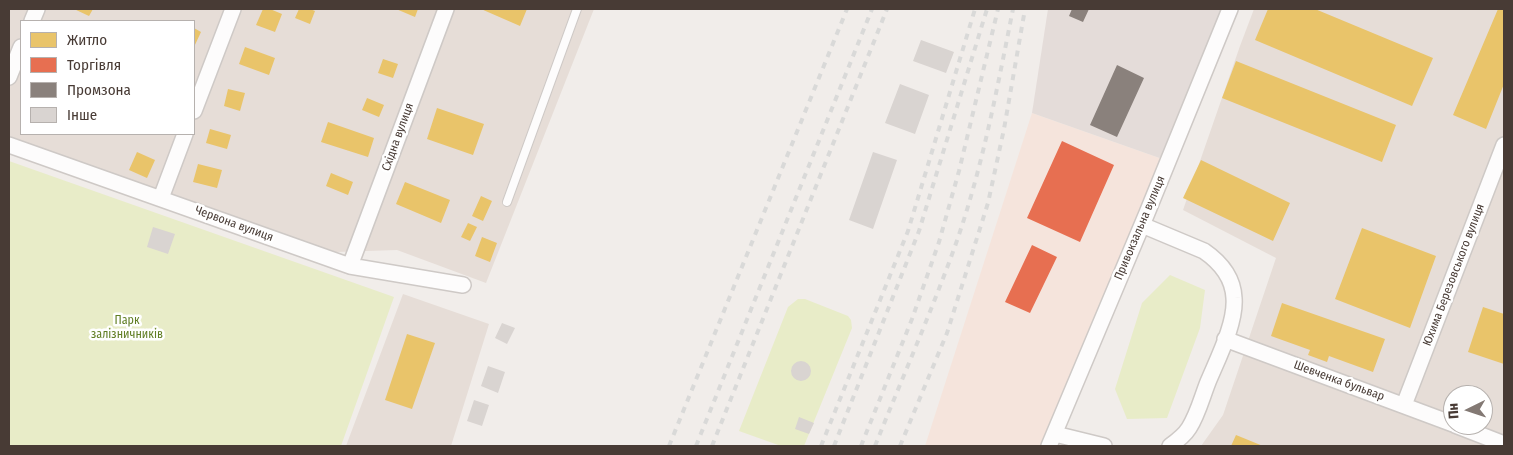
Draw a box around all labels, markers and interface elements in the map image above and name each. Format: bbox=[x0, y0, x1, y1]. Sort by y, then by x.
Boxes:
legend bbox=[20, 20, 195, 135]
text: Житло bbox=[67, 31, 107, 49]
text: Торгівля bbox=[67, 56, 121, 74]
text: Промзона bbox=[67, 81, 131, 99]
street label: Східна вулиця bbox=[379, 101, 417, 173]
text: Інше bbox=[67, 106, 97, 124]
street label: Привокзальна вулиця bbox=[1112, 174, 1168, 282]
street label: Юхима Березовського вулиця bbox=[1420, 202, 1488, 348]
street label: Червона вулиця bbox=[193, 203, 275, 245]
park label: Парк залізничників bbox=[91, 314, 163, 342]
street label: Шевченка бульвар bbox=[1292, 358, 1386, 404]
north arrow bbox=[1443, 385, 1493, 435]
text: Пн bbox=[1445, 403, 1463, 420]

